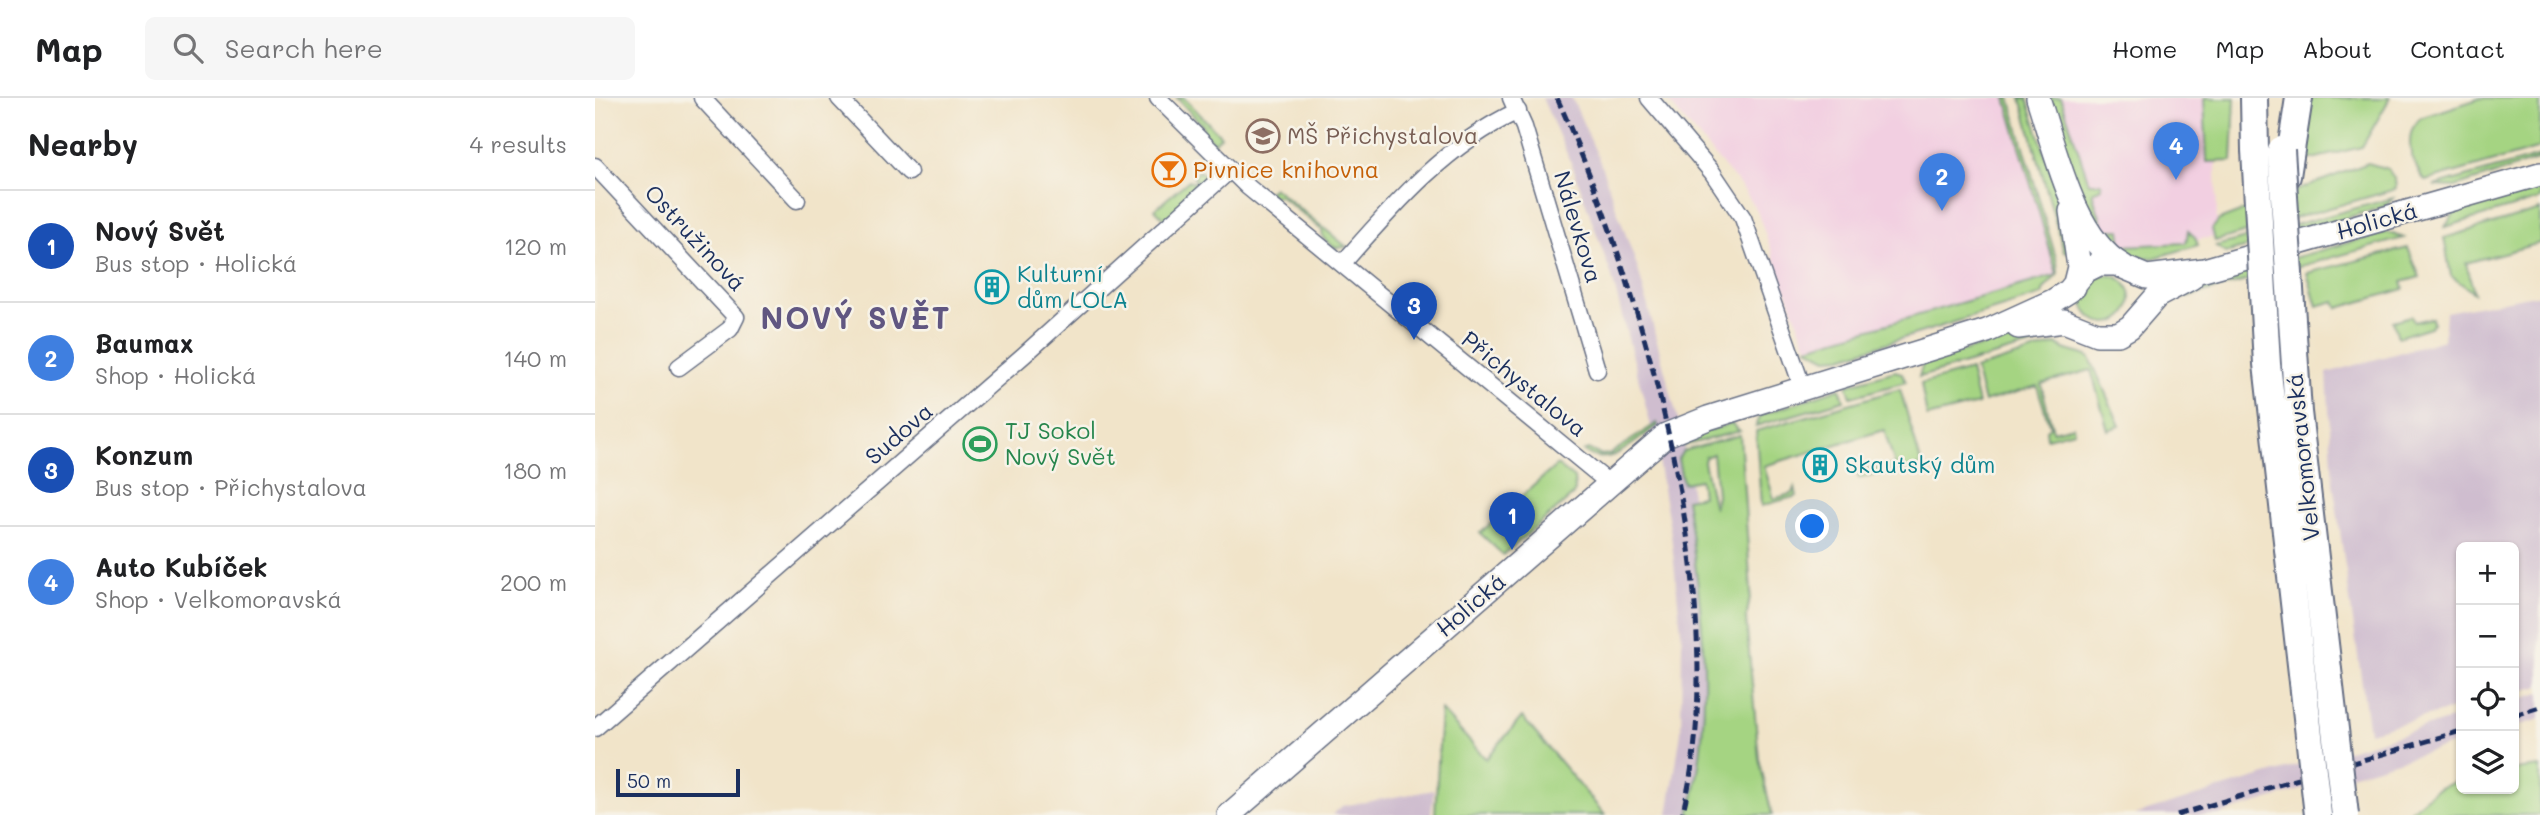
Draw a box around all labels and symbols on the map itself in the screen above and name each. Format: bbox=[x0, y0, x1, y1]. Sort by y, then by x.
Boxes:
school or university icon: MŠ Přichystalova bbox=[1244, 117, 1282, 155]
place label: MŠ Přichystalova bbox=[1287, 120, 1478, 150]
pin: 4 bbox=[2153, 122, 2199, 180]
bar icon: Pivnice knihovna bbox=[1150, 151, 1188, 189]
pin: 2 bbox=[1919, 153, 1965, 211]
place label: Pivnice knihovna bbox=[1193, 154, 1379, 184]
street label: Nálevkova bbox=[1548, 167, 1610, 286]
street label: Ostružinová bbox=[639, 178, 753, 297]
street label: Holická bbox=[2333, 194, 2421, 246]
place label: Kulturní dům LOLA bbox=[1017, 258, 1128, 314]
building icon: Kulturní dům LOLA bbox=[973, 268, 1011, 306]
pin: 3 bbox=[1391, 282, 1437, 340]
district label: NOVÝ SVĚT bbox=[760, 297, 952, 337]
street label: Přichystalova bbox=[1456, 324, 1593, 443]
street label: Velkomoravská bbox=[2278, 372, 2326, 542]
street label: Sudova bbox=[858, 396, 938, 471]
place label: TJ Sokol Nový Svět bbox=[1005, 415, 1116, 471]
sports icon: TJ Sokol Nový Svět bbox=[961, 425, 999, 463]
building icon: Skautský dům bbox=[1801, 446, 1839, 484]
place label: Skautský dům bbox=[1845, 449, 1995, 479]
pin: 1 bbox=[1489, 492, 1535, 550]
your location bbox=[1795, 509, 1829, 543]
street label: Holická bbox=[1429, 566, 1511, 643]
scale bar bbox=[616, 766, 740, 798]

